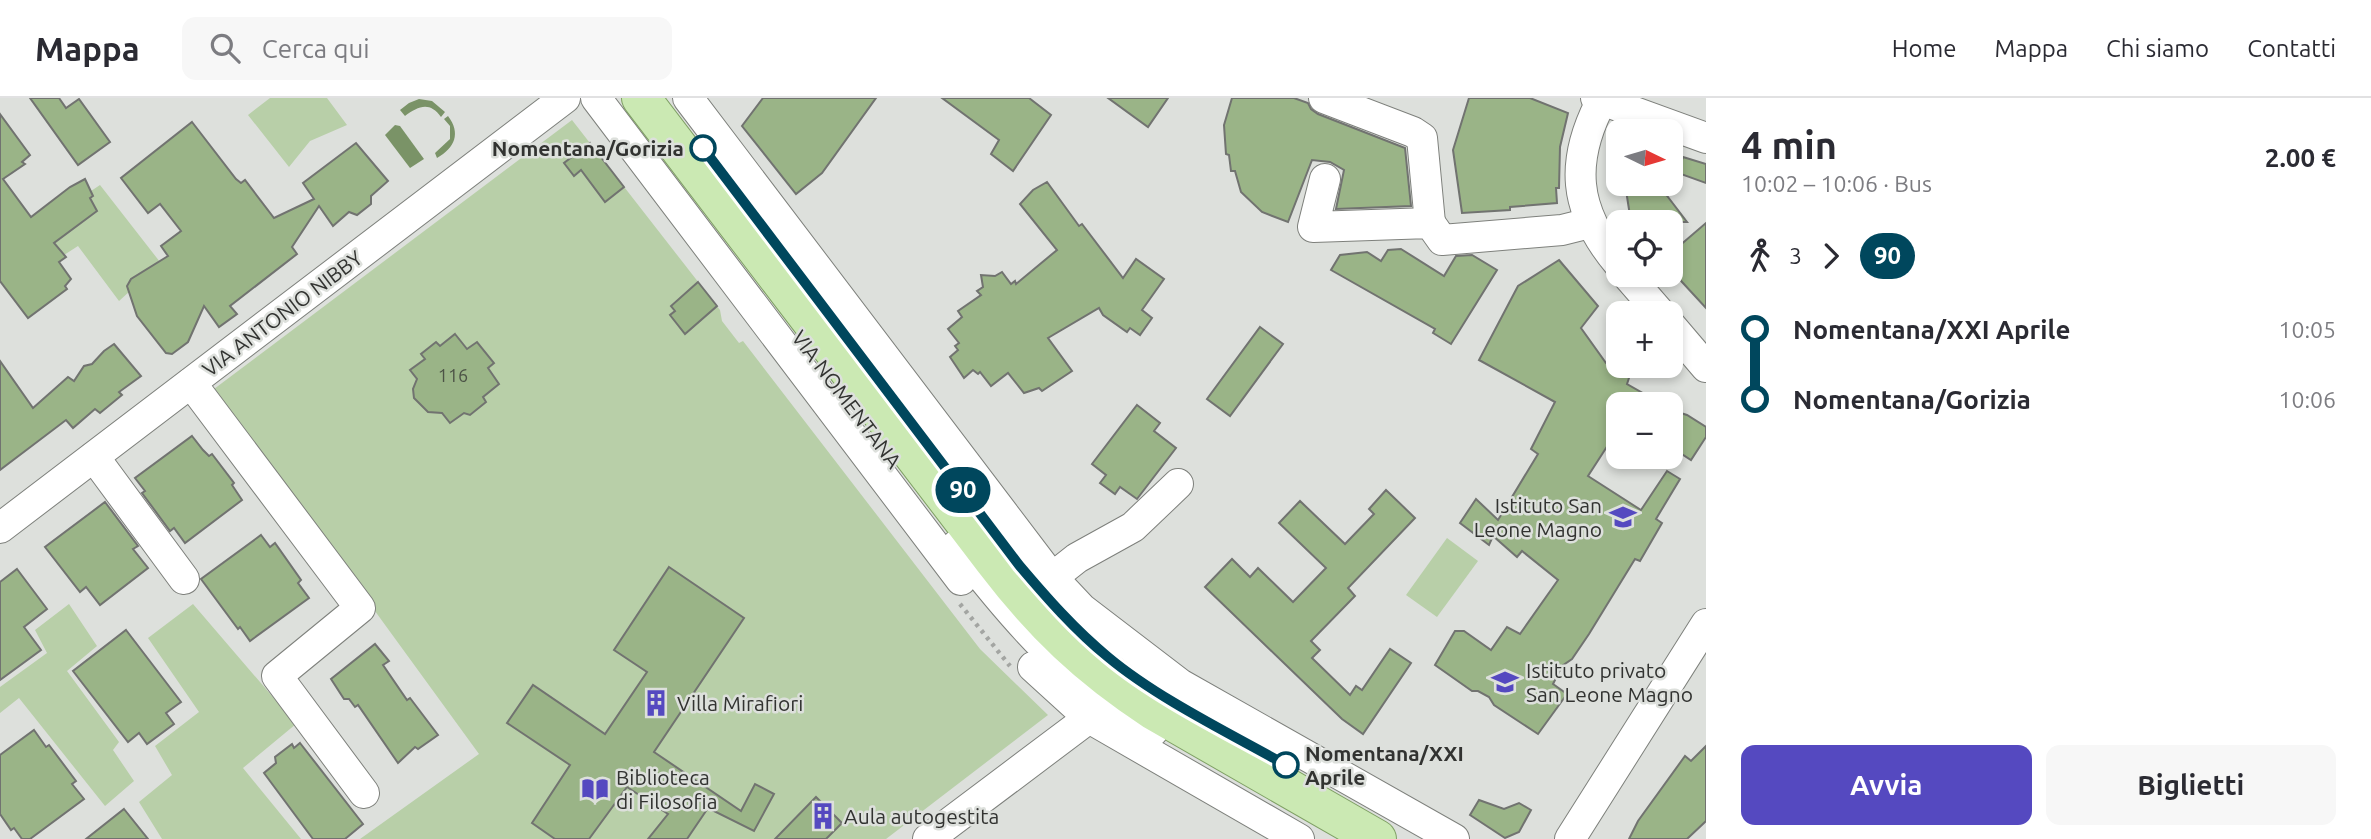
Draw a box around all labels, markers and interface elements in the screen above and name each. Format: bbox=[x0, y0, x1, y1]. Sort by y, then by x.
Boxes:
search box bbox=[182, 17, 672, 80]
icon: search bbox=[206, 29, 244, 67]
text: Mappa bbox=[35, 30, 140, 67]
text: Cerca qui bbox=[262, 34, 370, 63]
text: Home bbox=[1892, 35, 1956, 62]
text: Mappa bbox=[1994, 35, 2068, 62]
text: Chi siamo bbox=[2106, 35, 2209, 62]
text: Contatti bbox=[2247, 35, 2336, 62]
north arrow bbox=[1606, 119, 1684, 196]
map controls bbox=[1606, 119, 1683, 469]
text: 4 min bbox=[1741, 124, 1837, 166]
marker: Nomentana/Gorizia bbox=[690, 135, 716, 161]
place label: Nomentana/Gorizia bbox=[492, 136, 684, 160]
text: 2.00 € bbox=[2265, 143, 2336, 172]
text: 10:02 – 10:06 · Bus bbox=[1741, 171, 1932, 196]
button: locate bbox=[1606, 210, 1683, 287]
icon: walk bbox=[1741, 237, 1779, 275]
icon: forward bbox=[1812, 237, 1850, 275]
text: 90 bbox=[1874, 242, 1901, 269]
text: 3 bbox=[1789, 243, 1802, 268]
street label: VIA ANTONIO NIBBY bbox=[197, 245, 367, 381]
button: + bbox=[1606, 301, 1683, 378]
text: Nomentana/XXI Aprile bbox=[1793, 315, 2070, 344]
text: 10:05 bbox=[2278, 317, 2336, 342]
street label: VIA NOMENTANA bbox=[787, 325, 907, 473]
house number: 116 bbox=[438, 365, 468, 385]
text: Nomentana/Gorizia bbox=[1793, 385, 2031, 414]
text: 10:06 bbox=[2278, 387, 2336, 412]
button: − bbox=[1606, 392, 1683, 469]
line badge: 90 bbox=[932, 467, 995, 513]
text: 90 bbox=[949, 476, 977, 503]
place label: Istituto San Leone Magno bbox=[1474, 493, 1602, 541]
school or university icon: Istituto San Leone Magno bbox=[1608, 502, 1638, 532]
place label: Istituto privato San Leone Magno bbox=[1526, 658, 1693, 706]
school or university icon: Istituto privato San Leone Magno bbox=[1490, 667, 1520, 697]
building icon: Villa Mirafiori bbox=[641, 688, 671, 718]
place label: Villa Mirafiori bbox=[677, 691, 803, 715]
place label: Nomentana/XXI Aprile bbox=[1305, 741, 1464, 789]
button: Avvia bbox=[1741, 745, 2032, 825]
button: Biglietti bbox=[2046, 745, 2336, 825]
marker: Nomentana/XXI Aprile bbox=[1273, 752, 1299, 778]
place label: Biblioteca di Filosofia bbox=[616, 765, 717, 813]
library icon: Biblioteca di Filosofia bbox=[580, 774, 610, 804]
building icon: Aula autogestita bbox=[808, 801, 838, 831]
place label: Aula autogestita bbox=[844, 804, 999, 828]

